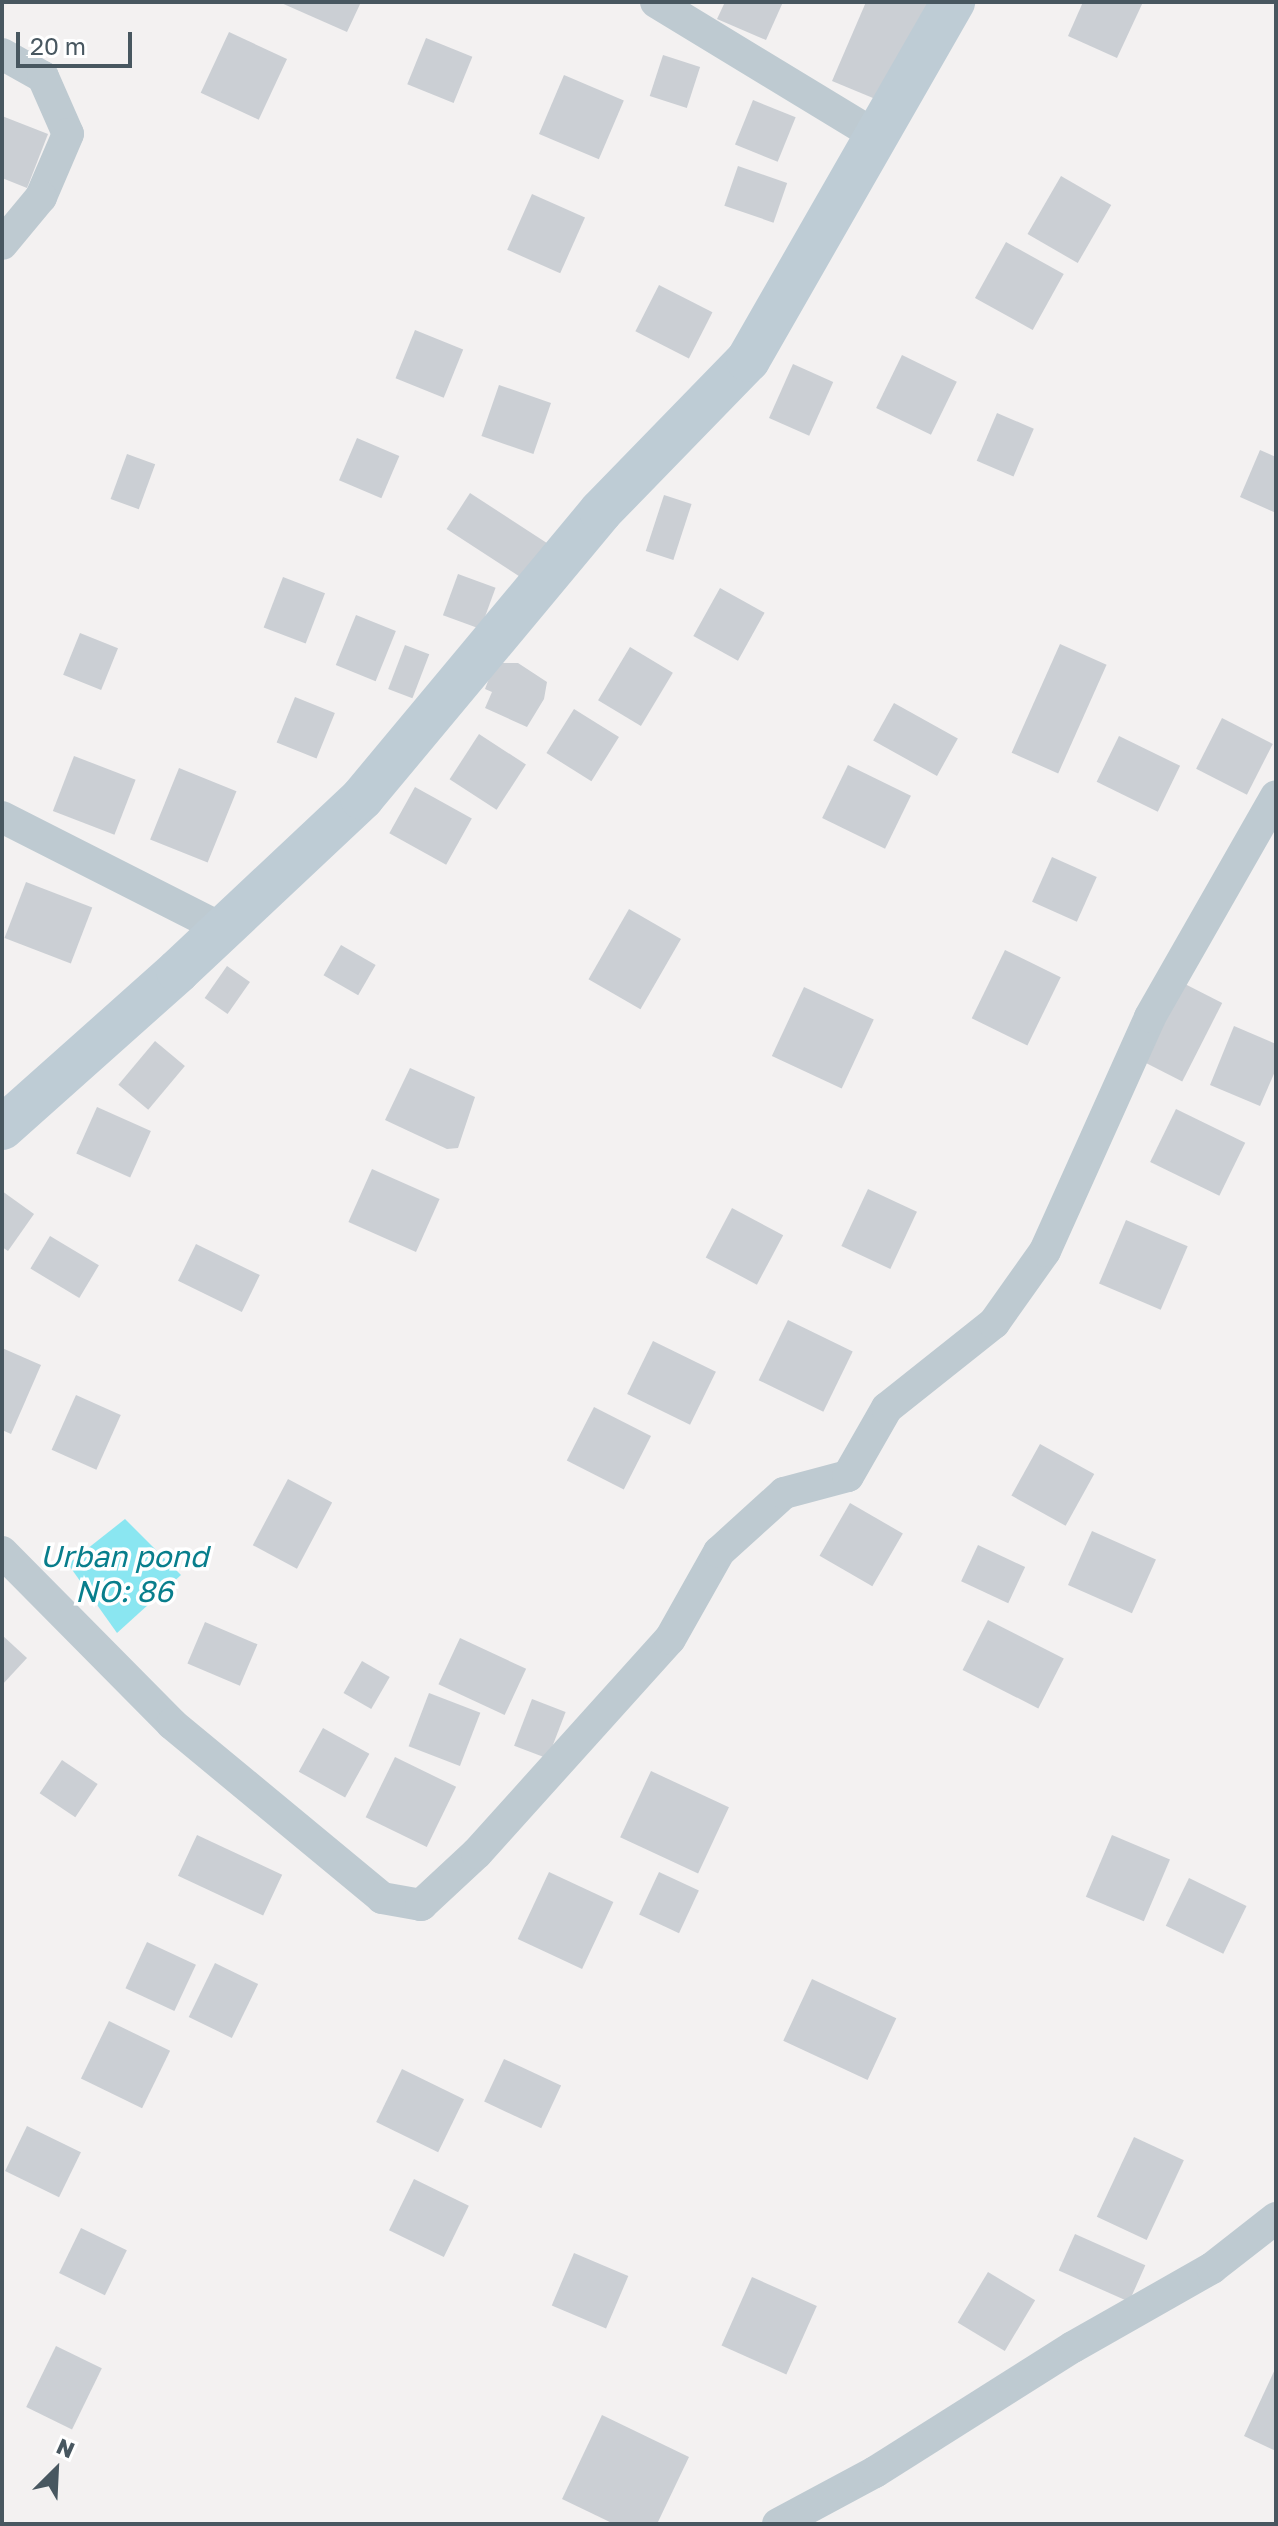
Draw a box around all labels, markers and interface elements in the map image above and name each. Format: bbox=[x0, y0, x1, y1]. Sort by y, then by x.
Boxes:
scale bar bbox=[20, 16, 136, 66]
text: 20 m bbox=[30, 31, 86, 60]
water label: Urban pond NO: 86 bbox=[40, 1538, 208, 1608]
north arrow bbox=[16, 2430, 96, 2510]
text: N bbox=[53, 2432, 79, 2463]

